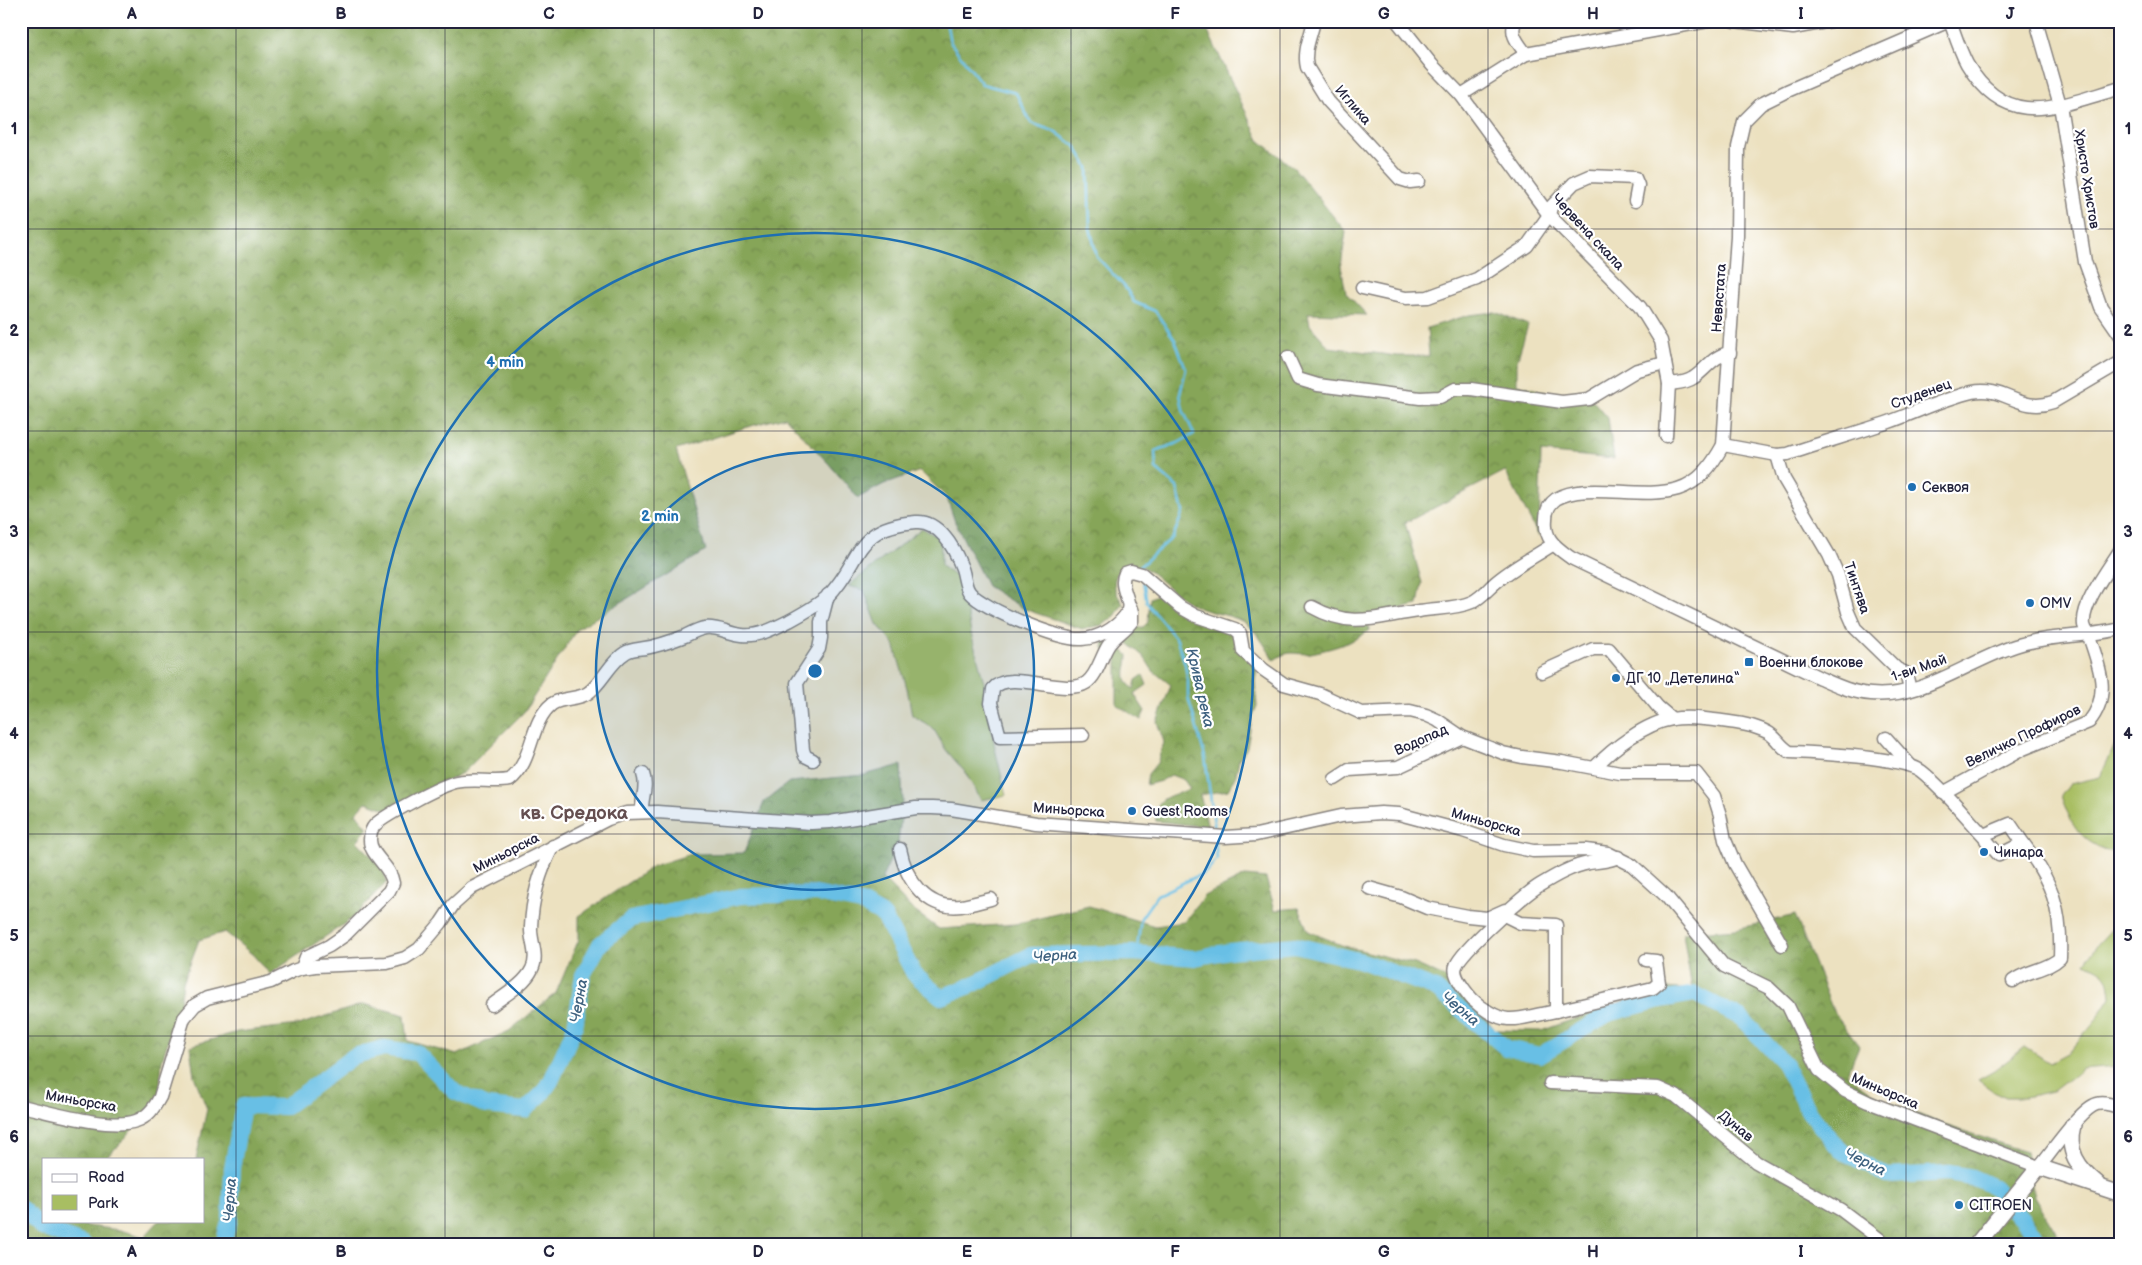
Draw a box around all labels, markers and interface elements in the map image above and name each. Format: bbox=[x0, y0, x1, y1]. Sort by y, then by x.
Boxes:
text: A bbox=[126, 5, 137, 24]
text: B bbox=[335, 5, 347, 24]
text: C bbox=[543, 5, 555, 24]
text: D bbox=[752, 5, 764, 24]
text: E bbox=[962, 5, 972, 24]
text: F bbox=[1170, 5, 1180, 24]
text: G bbox=[1378, 5, 1390, 24]
text: H bbox=[1587, 5, 1599, 24]
text: I bbox=[1798, 5, 1804, 24]
text: J bbox=[2006, 5, 2015, 24]
street label: Иглика bbox=[1331, 82, 1375, 129]
text: 1 bbox=[11, 120, 17, 139]
text: 1 bbox=[2125, 120, 2131, 139]
street label: Христо Христов bbox=[2071, 128, 2103, 231]
street label: Червена скала bbox=[1548, 190, 1628, 274]
street label: Невястата bbox=[1708, 262, 1730, 333]
text: 2 bbox=[9, 322, 19, 341]
text: 2 bbox=[2123, 322, 2133, 341]
text: 4 min bbox=[486, 353, 524, 372]
street label: Студенец bbox=[1889, 375, 1953, 413]
place label: Секвоя bbox=[1922, 479, 1969, 496]
marker: Секвоя bbox=[1906, 481, 1918, 493]
text: 2 min bbox=[641, 507, 679, 526]
text: 3 bbox=[9, 523, 19, 542]
text: 3 bbox=[2123, 523, 2133, 542]
street label: Тинтява bbox=[1840, 560, 1874, 617]
place label: OMV bbox=[2040, 595, 2072, 612]
marker: OMV bbox=[2024, 597, 2036, 609]
water label: Крива река bbox=[1182, 646, 1218, 730]
street label: 1-ви Май bbox=[1889, 651, 1949, 685]
place label: Военни блокове bbox=[1759, 654, 1863, 671]
marker: Военни блокове bbox=[1743, 656, 1755, 668]
centre of rings bbox=[806, 662, 824, 680]
place label: ДГ 10 „Детелина“ bbox=[1626, 670, 1740, 687]
marker: ДГ 10 „Детелина“ bbox=[1610, 672, 1622, 684]
street label: Величко Профиров bbox=[1963, 701, 2084, 771]
street label: Водопад bbox=[1392, 721, 1451, 759]
text: 4 bbox=[9, 725, 19, 744]
text: 4 bbox=[2123, 725, 2133, 744]
street label: Миньорска bbox=[1033, 799, 1106, 821]
district label: кв. Средока bbox=[520, 802, 629, 825]
place label: Guest Rooms bbox=[1142, 803, 1228, 820]
street label: Миньорска bbox=[1449, 804, 1524, 840]
marker: Guest Rooms bbox=[1126, 805, 1138, 817]
street label: Миньорска bbox=[470, 829, 543, 877]
place label: Чинара bbox=[1994, 844, 2044, 861]
marker: Чинара bbox=[1978, 846, 1990, 858]
text: 5 bbox=[9, 927, 19, 946]
text: 5 bbox=[2123, 927, 2133, 946]
water label: Черна bbox=[1032, 945, 1078, 967]
water label: Черна bbox=[566, 977, 592, 1024]
water label: Черна bbox=[1437, 988, 1483, 1031]
street label: Миньорска bbox=[1849, 1069, 1922, 1113]
street label: Миньорска bbox=[44, 1086, 119, 1116]
street label: Дунав bbox=[1715, 1107, 1757, 1146]
text: 6 bbox=[9, 1128, 19, 1147]
text: 6 bbox=[2123, 1128, 2133, 1147]
water label: Черна bbox=[1841, 1144, 1889, 1181]
legend bbox=[42, 1158, 205, 1222]
text: Road bbox=[88, 1168, 124, 1187]
water label: Черна bbox=[219, 1177, 241, 1223]
text: Park bbox=[88, 1194, 119, 1213]
place label: CITROEN bbox=[1969, 1197, 2032, 1214]
marker: CITROEN bbox=[1953, 1199, 1965, 1211]
text: A bbox=[126, 1243, 137, 1262]
text: B bbox=[335, 1243, 347, 1262]
text: C bbox=[543, 1243, 555, 1262]
text: D bbox=[752, 1243, 764, 1262]
text: E bbox=[962, 1243, 972, 1262]
text: F bbox=[1170, 1243, 1180, 1262]
text: G bbox=[1378, 1243, 1390, 1262]
text: H bbox=[1587, 1243, 1599, 1262]
text: I bbox=[1798, 1243, 1804, 1262]
text: J bbox=[2006, 1243, 2015, 1262]

